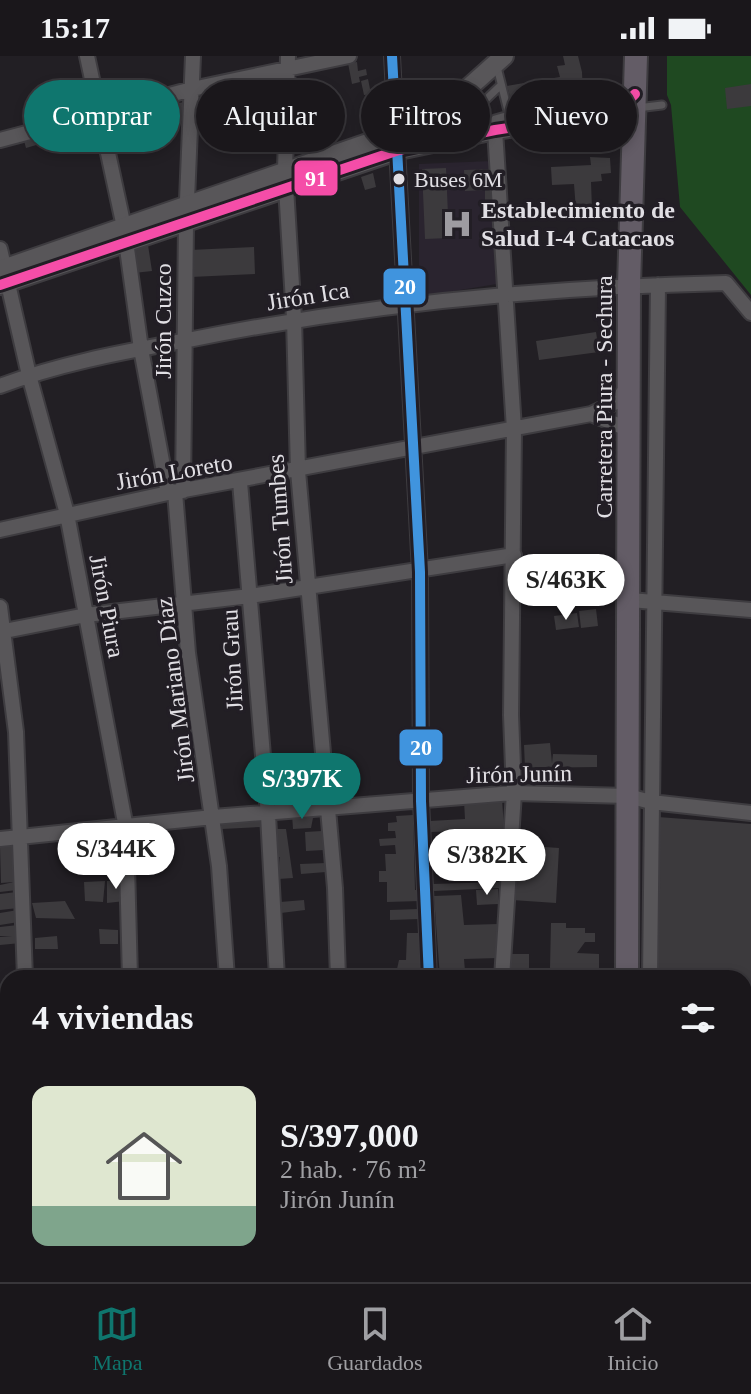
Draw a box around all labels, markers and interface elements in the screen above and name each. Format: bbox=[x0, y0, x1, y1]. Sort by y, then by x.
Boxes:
text: 15:17 bbox=[40, 11, 110, 44]
chip: Comprar bbox=[24, 80, 180, 152]
chip: Alquilar bbox=[196, 80, 345, 152]
chip: Filtros bbox=[361, 80, 490, 152]
chip: Nuevo bbox=[506, 80, 637, 152]
line badge: 91 bbox=[293, 159, 339, 197]
text: 91 bbox=[305, 166, 327, 191]
place label: Buses 6M bbox=[414, 167, 503, 192]
marker: Buses 6M bbox=[391, 171, 407, 187]
place label: Establecimiento de Salud I-4 Catacaos bbox=[481, 197, 675, 251]
hospital icon: Establecimiento de Salud I-4 Catacaos bbox=[440, 207, 474, 241]
street label: Jirón Cuzco bbox=[150, 263, 176, 379]
line badge: 20 bbox=[382, 267, 427, 306]
text: 20 bbox=[394, 274, 416, 299]
street label: Carretera Piura - Sechura bbox=[591, 275, 617, 519]
street label: Jirón Ica bbox=[265, 277, 352, 315]
street label: Jirón Loreto bbox=[114, 449, 234, 495]
street label: Jirón Tumbes bbox=[262, 453, 298, 585]
street label: Jirón Piura bbox=[84, 552, 130, 660]
pin: S/463K bbox=[501, 554, 631, 622]
text: S/463K bbox=[526, 565, 606, 594]
street label: Jirón Mariano Díaz bbox=[151, 596, 199, 784]
street label: Jirón Grau bbox=[216, 608, 248, 712]
line badge: 20 bbox=[398, 728, 444, 767]
text: 20 bbox=[410, 735, 432, 760]
pin: S/397K bbox=[237, 753, 367, 821]
street label: Jirón Junín bbox=[466, 760, 572, 788]
text: S/397K bbox=[262, 764, 342, 793]
pin: S/344K bbox=[51, 823, 181, 891]
pin: S/382K bbox=[422, 829, 552, 897]
text: S/344K bbox=[76, 834, 156, 863]
text: S/382K bbox=[447, 840, 527, 869]
icon: filters bbox=[676, 996, 720, 1040]
text: 4 viviendas bbox=[32, 999, 194, 1036]
text: S/397,000 bbox=[280, 1117, 419, 1154]
icon: home bbox=[96, 1118, 192, 1214]
text: 2 hab. · 76 m² bbox=[280, 1155, 426, 1184]
text: Jirón Junín bbox=[280, 1185, 395, 1214]
tab: Mapa bbox=[92, 1302, 142, 1376]
tab: Guardados bbox=[327, 1302, 423, 1376]
tab: Inicio bbox=[607, 1302, 659, 1376]

